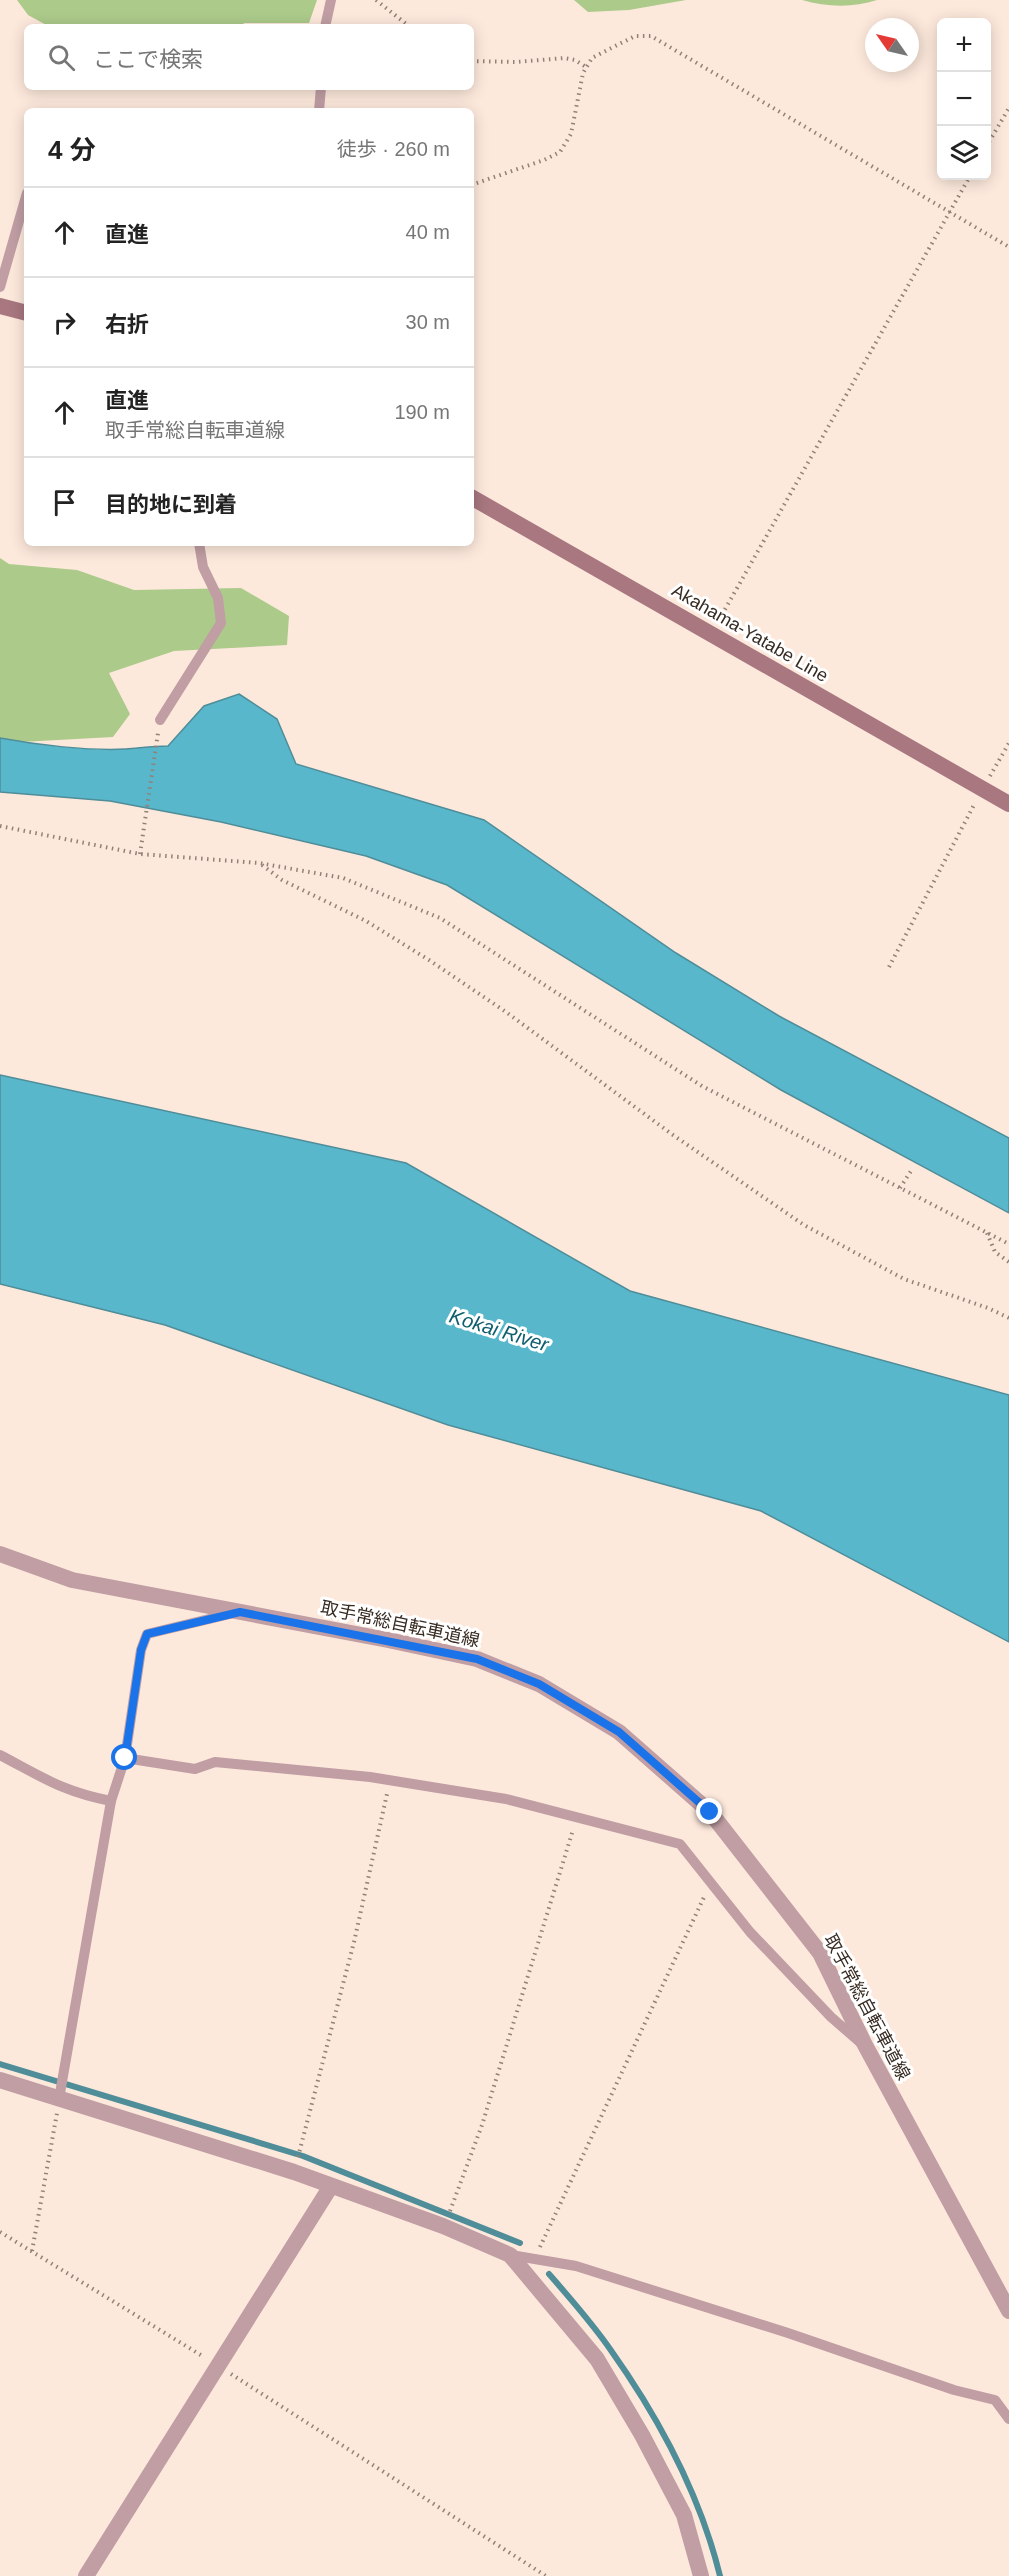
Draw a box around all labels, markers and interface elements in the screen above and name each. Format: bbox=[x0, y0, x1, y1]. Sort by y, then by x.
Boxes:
north arrow bbox=[865, 18, 919, 72]
map controls bbox=[937, 18, 991, 180]
button: + bbox=[937, 18, 991, 72]
search box bbox=[24, 24, 474, 90]
icon: search bbox=[45, 41, 78, 74]
text: ここで検索 bbox=[93, 47, 203, 72]
button: − bbox=[937, 72, 991, 126]
button: layers bbox=[937, 126, 991, 180]
text: 4 分 bbox=[48, 135, 96, 165]
text: 徒歩 · 260 m bbox=[337, 138, 450, 160]
icon: ahead bbox=[48, 216, 81, 249]
text: 40 m bbox=[406, 221, 450, 243]
text: 直進 bbox=[105, 222, 149, 247]
icon: right bbox=[48, 306, 81, 339]
text: 30 m bbox=[406, 311, 450, 333]
text: 右折 bbox=[105, 312, 149, 337]
text: 直進 bbox=[105, 388, 149, 413]
icon: ahead bbox=[48, 396, 81, 429]
text: 190 m bbox=[394, 401, 450, 423]
text: 取手常総自転車道線 bbox=[105, 419, 285, 441]
icon: arrive bbox=[48, 486, 81, 519]
text: 目的地に到着 bbox=[105, 492, 237, 517]
street label: Akahama-Yatabe Line bbox=[668, 580, 832, 686]
water label: Kokai River bbox=[447, 1305, 552, 1356]
street label: 取手常総自転車道線 bbox=[319, 1597, 481, 1651]
route start bbox=[111, 1744, 137, 1770]
route end bbox=[696, 1798, 722, 1824]
street label: 取手常総自転車道線 bbox=[820, 1931, 914, 2083]

